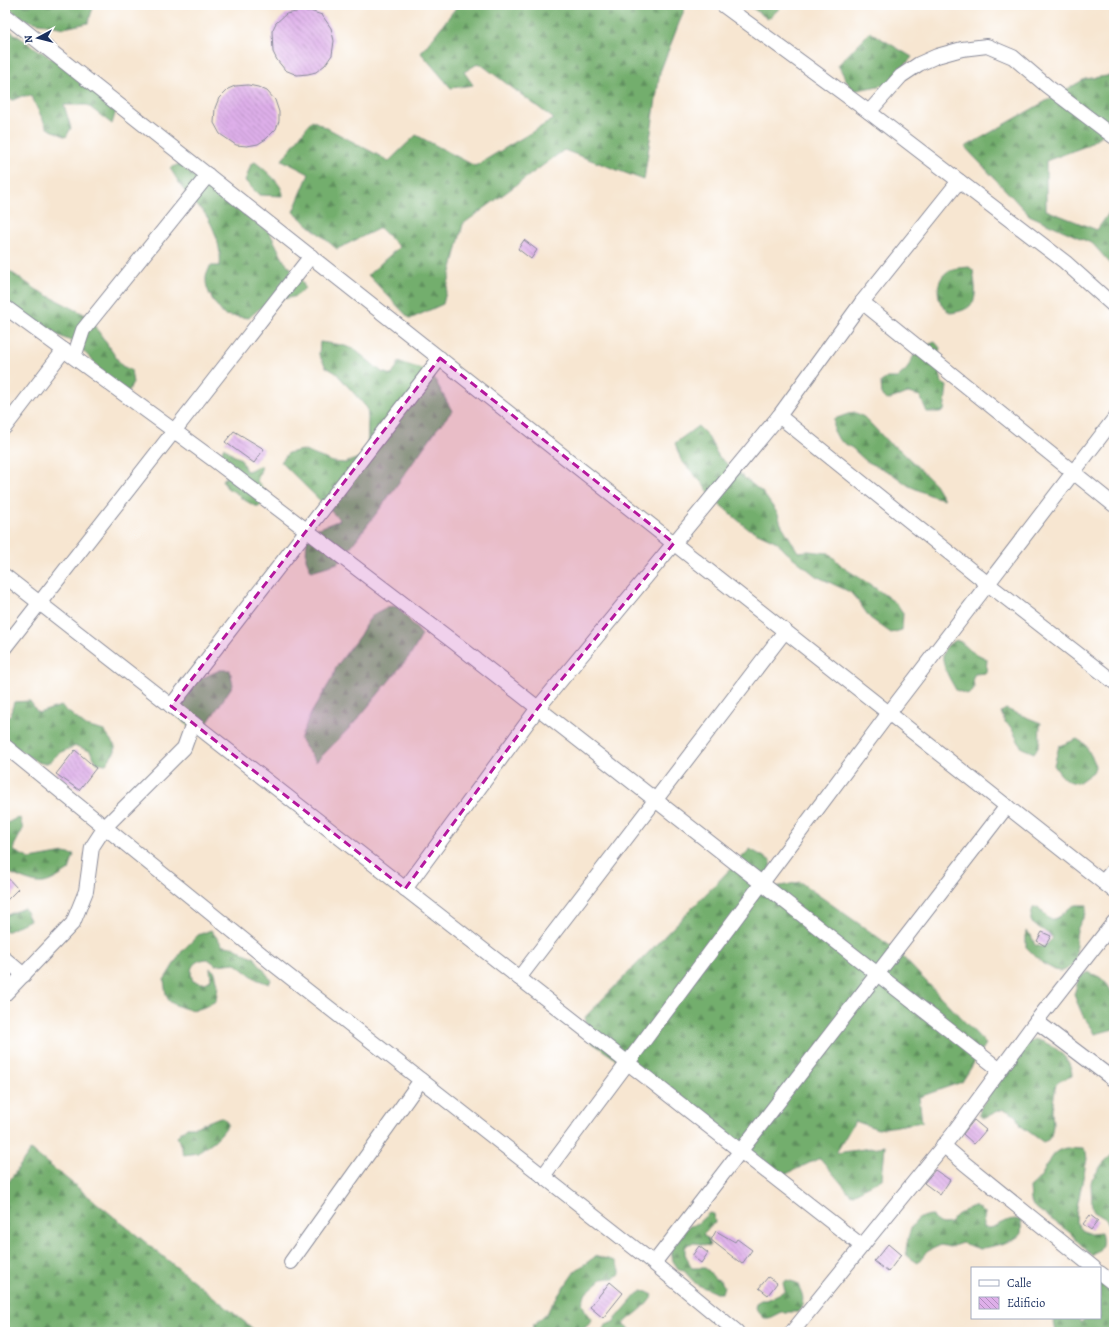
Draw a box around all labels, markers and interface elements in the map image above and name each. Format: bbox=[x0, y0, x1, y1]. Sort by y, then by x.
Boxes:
north arrow bbox=[18, 18, 58, 58]
text: N bbox=[21, 34, 37, 44]
legend bbox=[971, 1267, 1101, 1319]
text: Calle bbox=[1007, 1275, 1031, 1291]
text: Edificio bbox=[1007, 1295, 1045, 1311]

